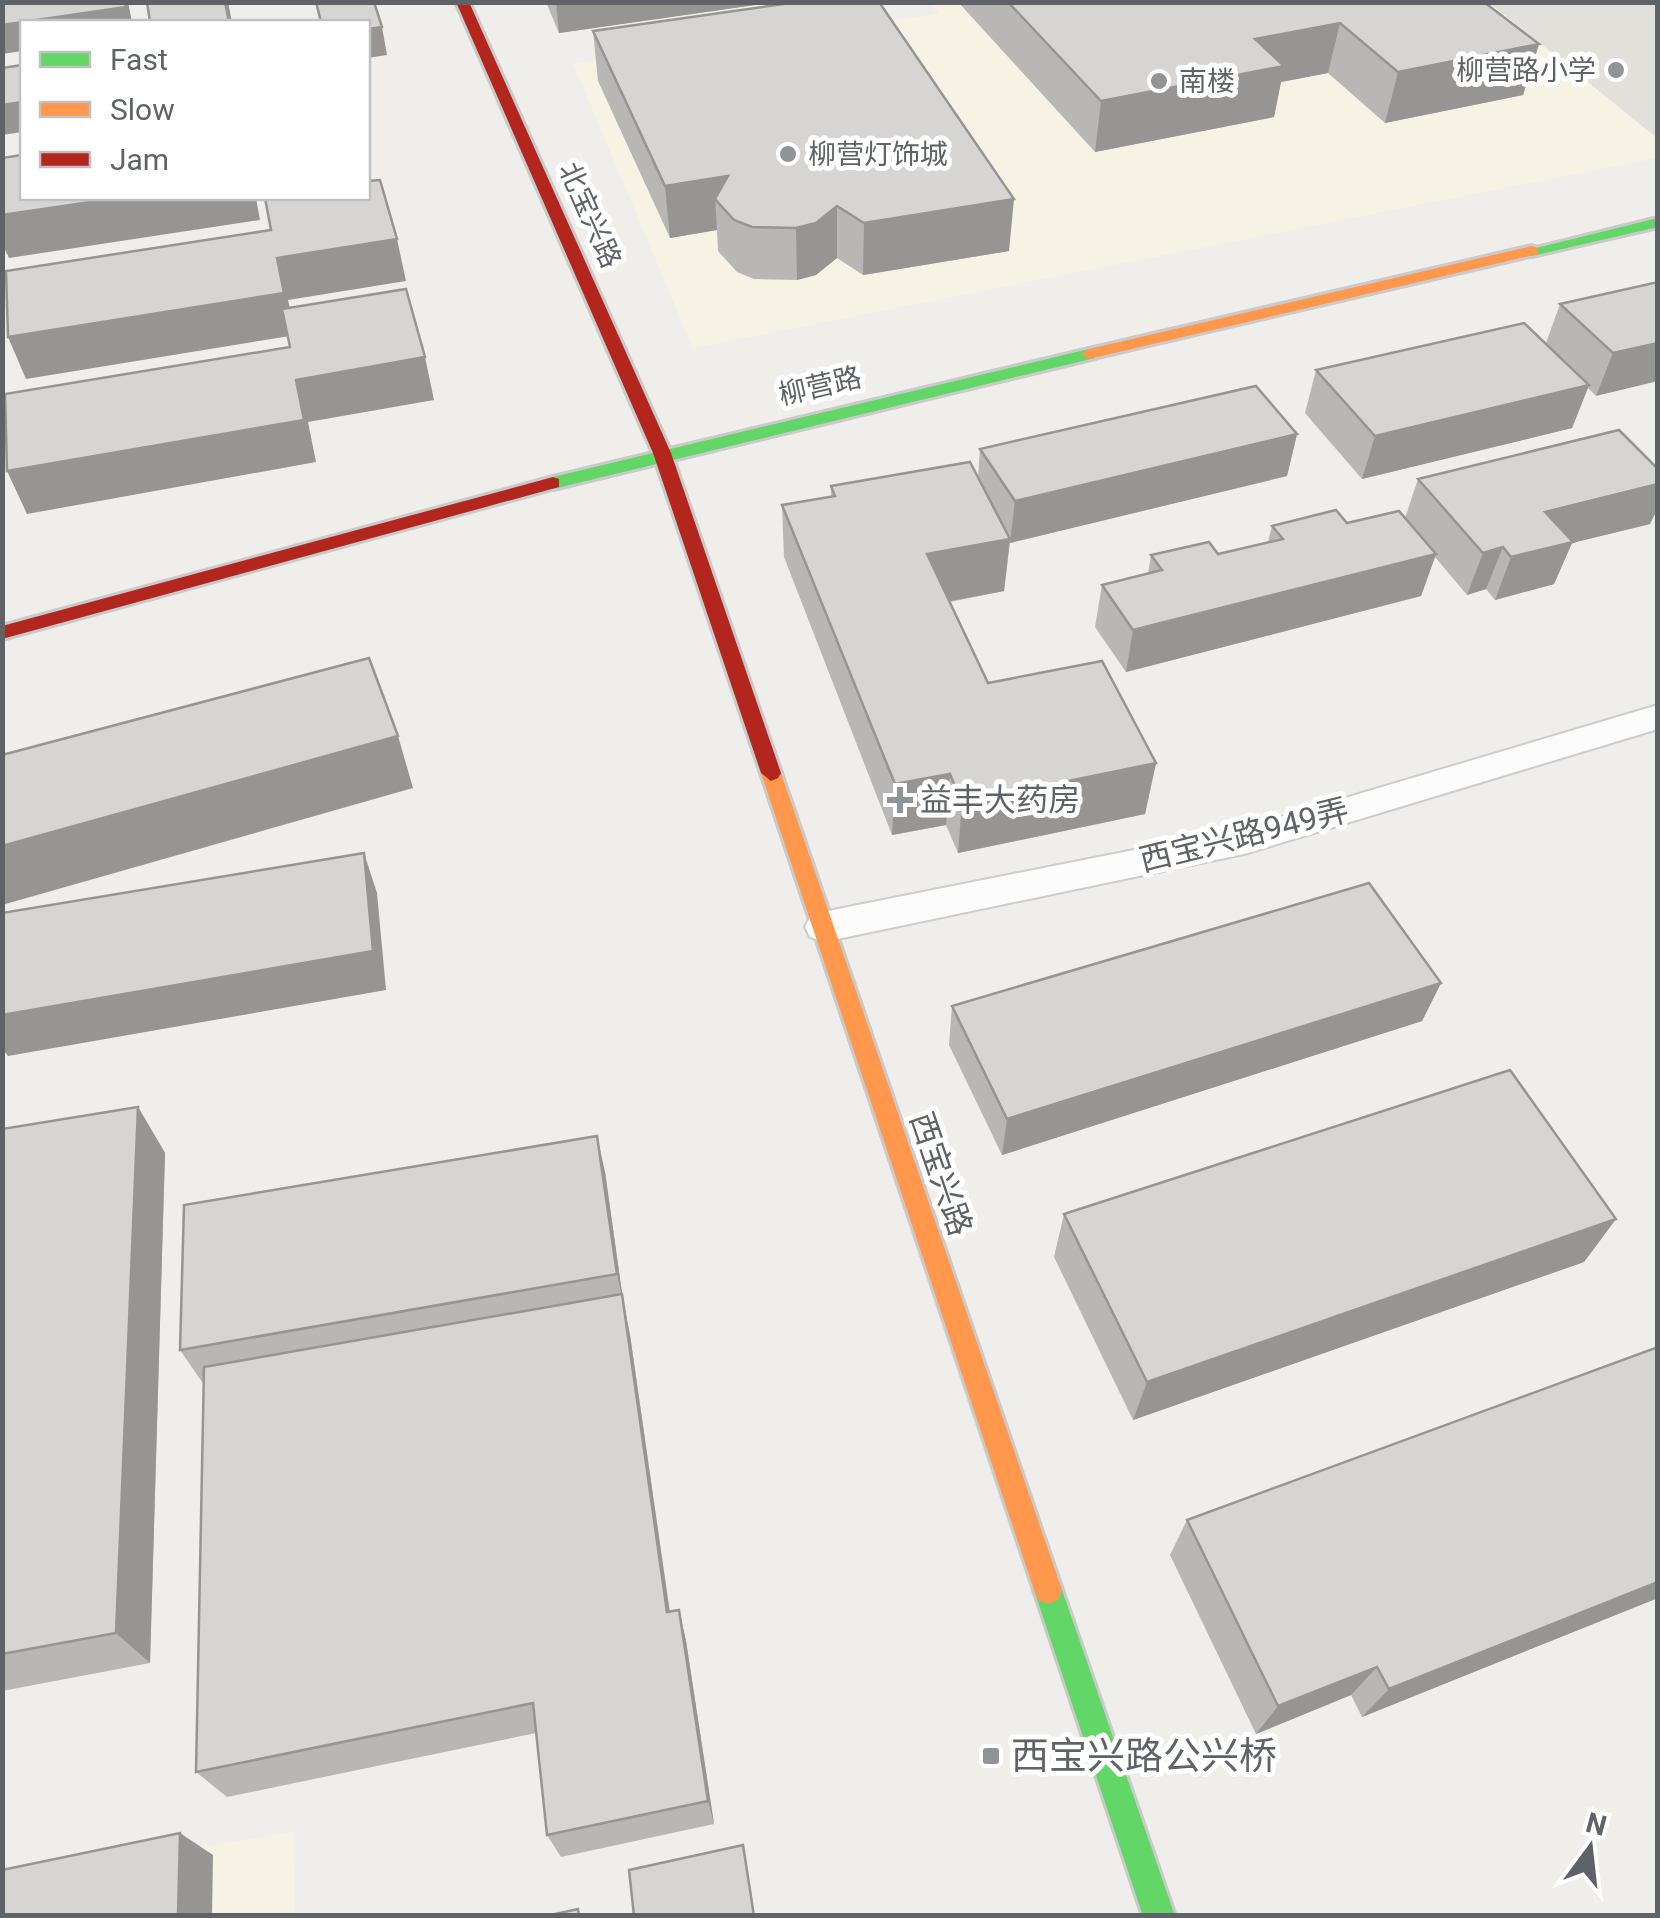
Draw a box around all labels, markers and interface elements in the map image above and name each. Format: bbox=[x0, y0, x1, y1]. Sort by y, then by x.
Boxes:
legend bbox=[20, 20, 370, 200]
text: Fast bbox=[110, 42, 168, 77]
place label: 柳营路小学 bbox=[1456, 54, 1596, 87]
marker: 柳营路小学 bbox=[1605, 59, 1627, 81]
place label: 南楼 bbox=[1179, 65, 1235, 98]
marker: 南楼 bbox=[1148, 70, 1170, 92]
text: Slow bbox=[110, 92, 175, 127]
place label: 柳营灯饰城 bbox=[808, 138, 948, 171]
text: Jam bbox=[110, 142, 169, 177]
marker: 柳营灯饰城 bbox=[777, 143, 799, 165]
street label: 北宝兴路 bbox=[552, 157, 628, 273]
street label: 柳营路 bbox=[775, 360, 865, 412]
place label: 益丰大药房 bbox=[920, 781, 1080, 819]
marker: 益丰大药房 bbox=[889, 789, 911, 811]
street label: 西宝兴路949弄 bbox=[1136, 791, 1352, 879]
street label: 西宝兴路 bbox=[902, 1107, 980, 1241]
place label: 西宝兴路公兴桥 bbox=[1011, 1734, 1277, 1778]
marker: 西宝兴路公兴桥 bbox=[980, 1745, 1002, 1767]
north arrow bbox=[1540, 1798, 1640, 1898]
text: N bbox=[1583, 1806, 1610, 1843]

